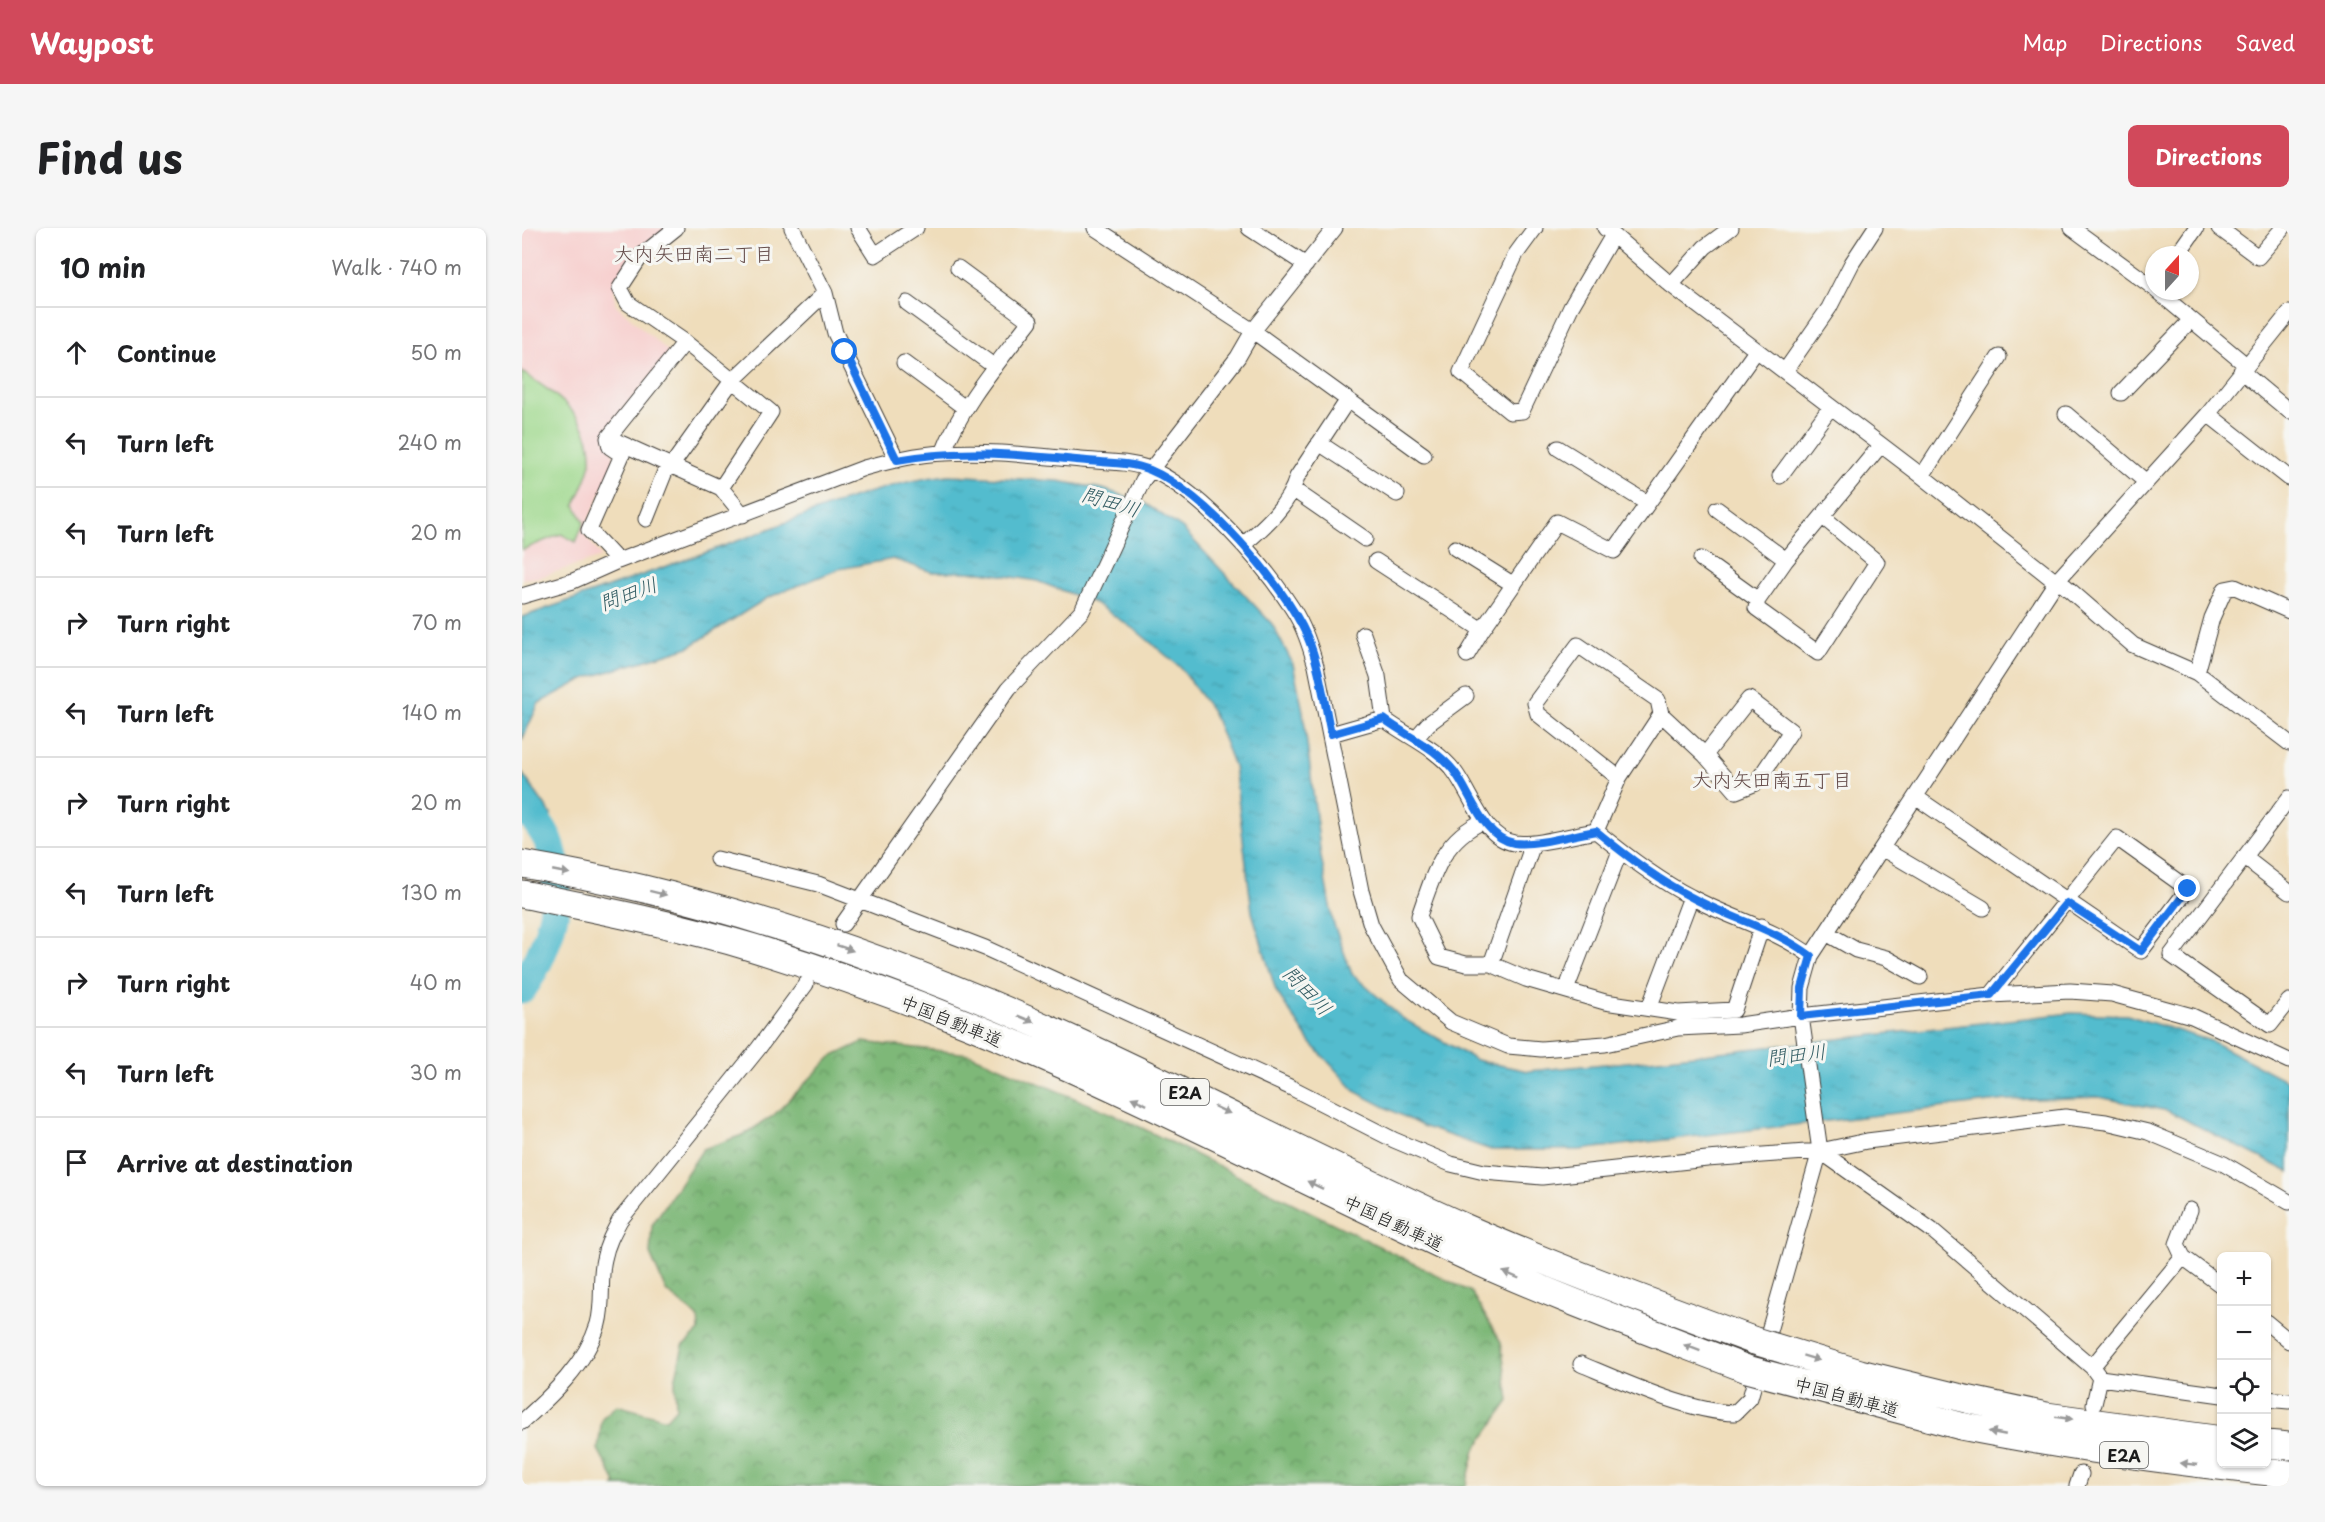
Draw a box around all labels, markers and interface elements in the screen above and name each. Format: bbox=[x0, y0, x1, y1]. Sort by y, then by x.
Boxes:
text: Waypost bbox=[30, 21, 154, 64]
text: Map bbox=[2022, 26, 2067, 58]
text: Directions bbox=[2100, 26, 2202, 58]
text: Saved bbox=[2235, 26, 2295, 58]
text: Find us bbox=[36, 125, 183, 188]
button: Directions bbox=[2128, 125, 2289, 187]
district label: 大内矢田南二丁目 bbox=[614, 238, 774, 268]
north arrow bbox=[2145, 246, 2199, 300]
text: 10 min bbox=[60, 248, 146, 287]
text: Walk · 740 m bbox=[331, 252, 462, 282]
icon: ahead bbox=[60, 336, 93, 369]
text: Continue bbox=[117, 336, 216, 369]
text: 50 m bbox=[410, 337, 462, 367]
route start bbox=[831, 338, 857, 364]
icon: left bbox=[60, 426, 93, 459]
text: Turn left bbox=[117, 426, 214, 459]
text: 240 m bbox=[397, 427, 462, 457]
water label: 問田川 bbox=[1078, 478, 1144, 524]
icon: left bbox=[60, 516, 93, 549]
text: Turn left bbox=[117, 516, 214, 549]
text: 20 m bbox=[410, 517, 462, 547]
water label: 問田川 bbox=[595, 569, 661, 617]
icon: right bbox=[60, 606, 93, 639]
text: Turn right bbox=[117, 606, 230, 639]
text: 70 m bbox=[412, 607, 462, 637]
icon: left bbox=[60, 696, 93, 729]
text: Turn left bbox=[117, 696, 214, 729]
text: 140 m bbox=[402, 697, 462, 727]
district label: 大内矢田南五丁目 bbox=[1692, 764, 1852, 794]
icon: right bbox=[60, 786, 93, 819]
text: Turn right bbox=[117, 786, 230, 819]
text: 20 m bbox=[410, 787, 462, 817]
one-way arrow bbox=[552, 868, 571, 877]
route end bbox=[2174, 875, 2200, 901]
icon: left bbox=[60, 876, 93, 909]
text: Turn left bbox=[117, 876, 214, 909]
text: 130 m bbox=[402, 877, 462, 907]
one-way arrow bbox=[648, 888, 667, 898]
one-way arrow bbox=[836, 943, 854, 953]
water label: 問田川 bbox=[1276, 958, 1340, 1022]
icon: right bbox=[60, 966, 93, 999]
text: Turn right bbox=[117, 966, 230, 999]
text: 40 m bbox=[410, 967, 462, 997]
street label: 中国自動車道 bbox=[897, 987, 1007, 1053]
one-way arrow bbox=[1017, 1015, 1035, 1025]
water label: 問田川 bbox=[1764, 1035, 1828, 1073]
icon: left bbox=[60, 1056, 93, 1089]
text: Turn left bbox=[117, 1056, 214, 1089]
text: 30 m bbox=[409, 1057, 462, 1087]
road number: E2A bbox=[1161, 1079, 1209, 1105]
one-way arrow bbox=[1131, 1097, 1148, 1106]
one-way arrow bbox=[1213, 1106, 1230, 1115]
icon: arrive bbox=[60, 1146, 93, 1179]
text: Arrive at destination bbox=[117, 1146, 353, 1179]
one-way arrow bbox=[1307, 1180, 1324, 1189]
street label: 中国自動車道 bbox=[1339, 1187, 1449, 1257]
map controls bbox=[2217, 1252, 2271, 1468]
button: + bbox=[2217, 1252, 2271, 1306]
one-way arrow bbox=[1502, 1270, 1520, 1280]
button: − bbox=[2217, 1306, 2271, 1360]
one-way arrow bbox=[1683, 1343, 1701, 1353]
one-way arrow bbox=[1802, 1354, 1820, 1364]
button: locate bbox=[2217, 1360, 2271, 1414]
street label: 中国自動車道 bbox=[1791, 1369, 1903, 1423]
one-way arrow bbox=[2055, 1414, 2074, 1423]
button: layers bbox=[2217, 1414, 2271, 1468]
one-way arrow bbox=[1987, 1428, 2006, 1437]
road number: E2A bbox=[2100, 1442, 2148, 1468]
one-way arrow bbox=[2179, 1459, 2198, 1469]

